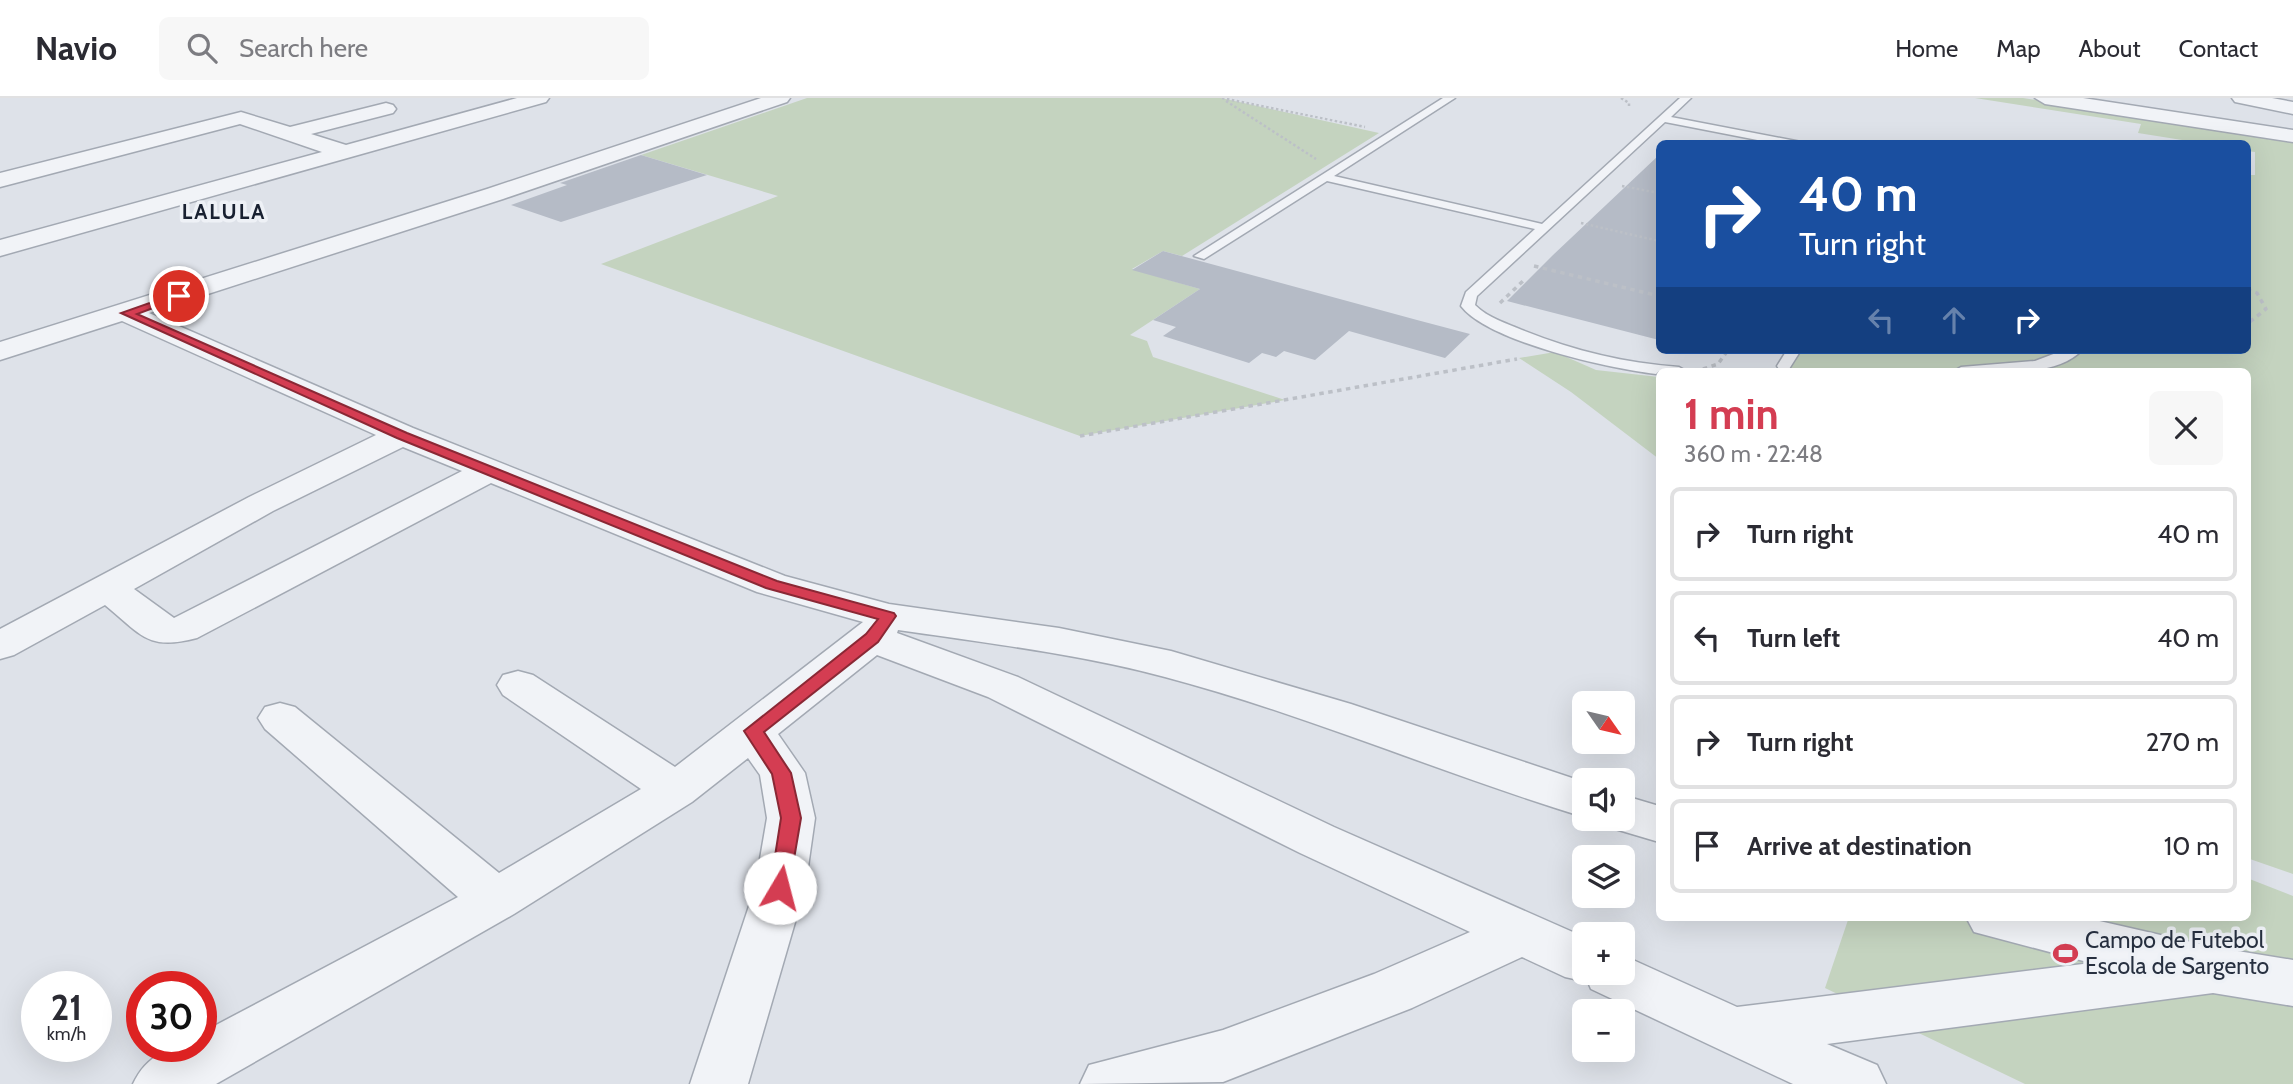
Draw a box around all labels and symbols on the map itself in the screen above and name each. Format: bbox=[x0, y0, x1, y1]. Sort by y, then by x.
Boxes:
district label: LALULA bbox=[182, 199, 266, 224]
pin bbox=[149, 266, 209, 326]
north arrow bbox=[1572, 691, 1634, 754]
position arrow bbox=[743, 851, 817, 925]
place label: Campo de Futebol Escola de Sargento bbox=[2085, 926, 2269, 980]
sports icon: Campo de Futebol Escola de Sargento bbox=[2051, 939, 2079, 967]
speed limit sign: 30 bbox=[126, 971, 217, 1062]

